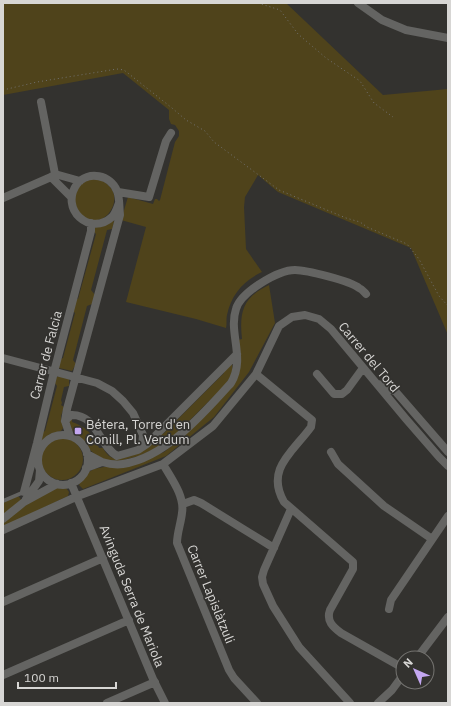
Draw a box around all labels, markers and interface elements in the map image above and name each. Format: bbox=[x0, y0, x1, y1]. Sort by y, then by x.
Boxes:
street label: Carrer de Falcia bbox=[26, 309, 66, 401]
street label: Carrer del Tord bbox=[335, 318, 403, 396]
place label: Bétera, Torre d'en Conill, Pl. Verdum bbox=[86, 416, 190, 448]
marker: Bétera, Torre d'en Conill, Pl. Verdum bbox=[73, 426, 83, 436]
street label: Avinguda Serra de Mariola bbox=[96, 522, 168, 670]
street label: Carrer Lapislàtzuli bbox=[183, 542, 239, 646]
north arrow bbox=[395, 650, 435, 690]
text: N bbox=[400, 655, 416, 671]
scale bar bbox=[18, 664, 116, 690]
text: 100 m bbox=[24, 670, 59, 685]

